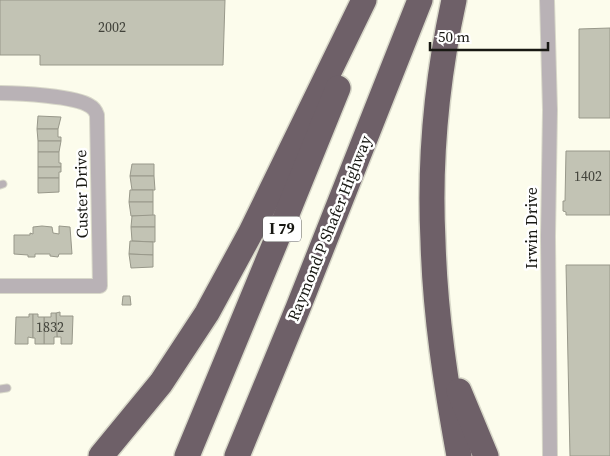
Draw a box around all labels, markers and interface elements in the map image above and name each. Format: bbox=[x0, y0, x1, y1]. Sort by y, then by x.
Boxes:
house number: 2002 bbox=[98, 17, 126, 37]
scale bar bbox=[430, 20, 548, 52]
text: 50 m bbox=[438, 26, 470, 47]
street label: Raymond P Shafer Highway bbox=[282, 131, 377, 324]
street label: Custer Drive bbox=[69, 149, 93, 239]
house number: 1402 bbox=[574, 166, 602, 186]
street label: Irwin Drive bbox=[520, 187, 542, 269]
road number: I 79 bbox=[263, 216, 301, 242]
house number: 1832 bbox=[36, 317, 64, 337]

